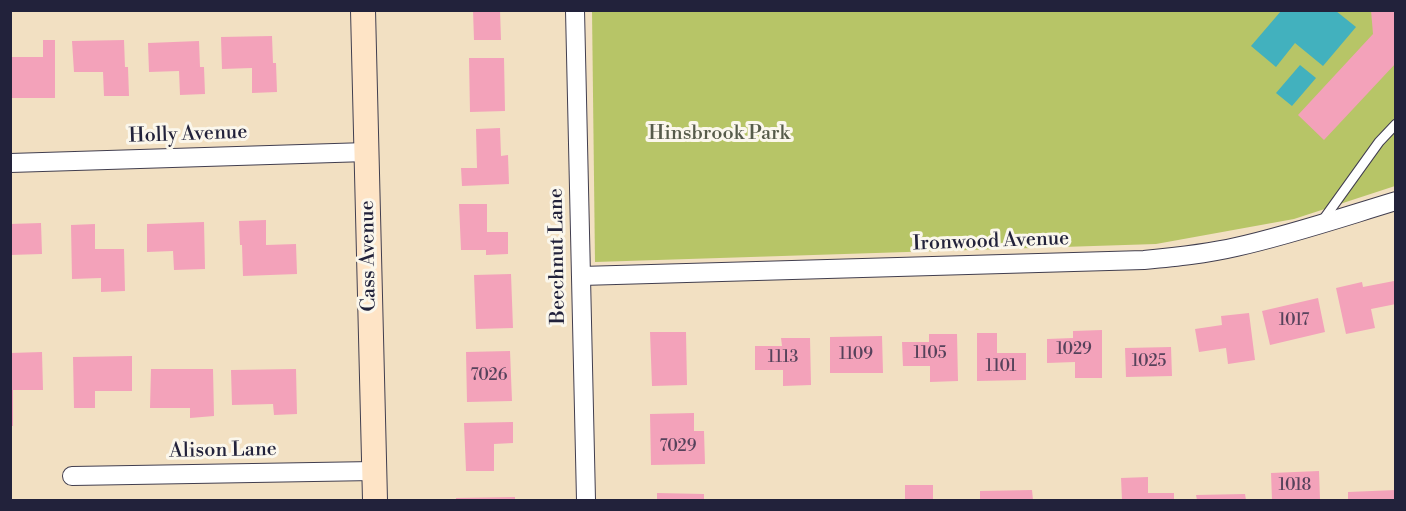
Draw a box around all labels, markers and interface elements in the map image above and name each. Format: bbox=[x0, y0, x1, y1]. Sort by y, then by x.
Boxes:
street label: Holly Avenue bbox=[128, 121, 248, 149]
park label: Hinsbrook Park bbox=[648, 122, 790, 146]
street label: Beechnut Lane bbox=[545, 188, 571, 324]
street label: Cass Avenue bbox=[356, 200, 382, 312]
street label: Ironwood Avenue bbox=[912, 227, 1070, 257]
house number: 1017 bbox=[1279, 311, 1309, 331]
house number: 1029 bbox=[1056, 340, 1092, 360]
house number: 1105 bbox=[913, 344, 947, 364]
house number: 1109 bbox=[839, 345, 873, 365]
house number: 1113 bbox=[768, 348, 798, 368]
house number: 1025 bbox=[1132, 352, 1166, 372]
house number: 1101 bbox=[986, 357, 1016, 377]
house number: 7026 bbox=[471, 366, 507, 386]
house number: 7029 bbox=[660, 437, 696, 457]
street label: Alison Lane bbox=[169, 438, 277, 464]
house number: 1018 bbox=[1279, 476, 1311, 496]

